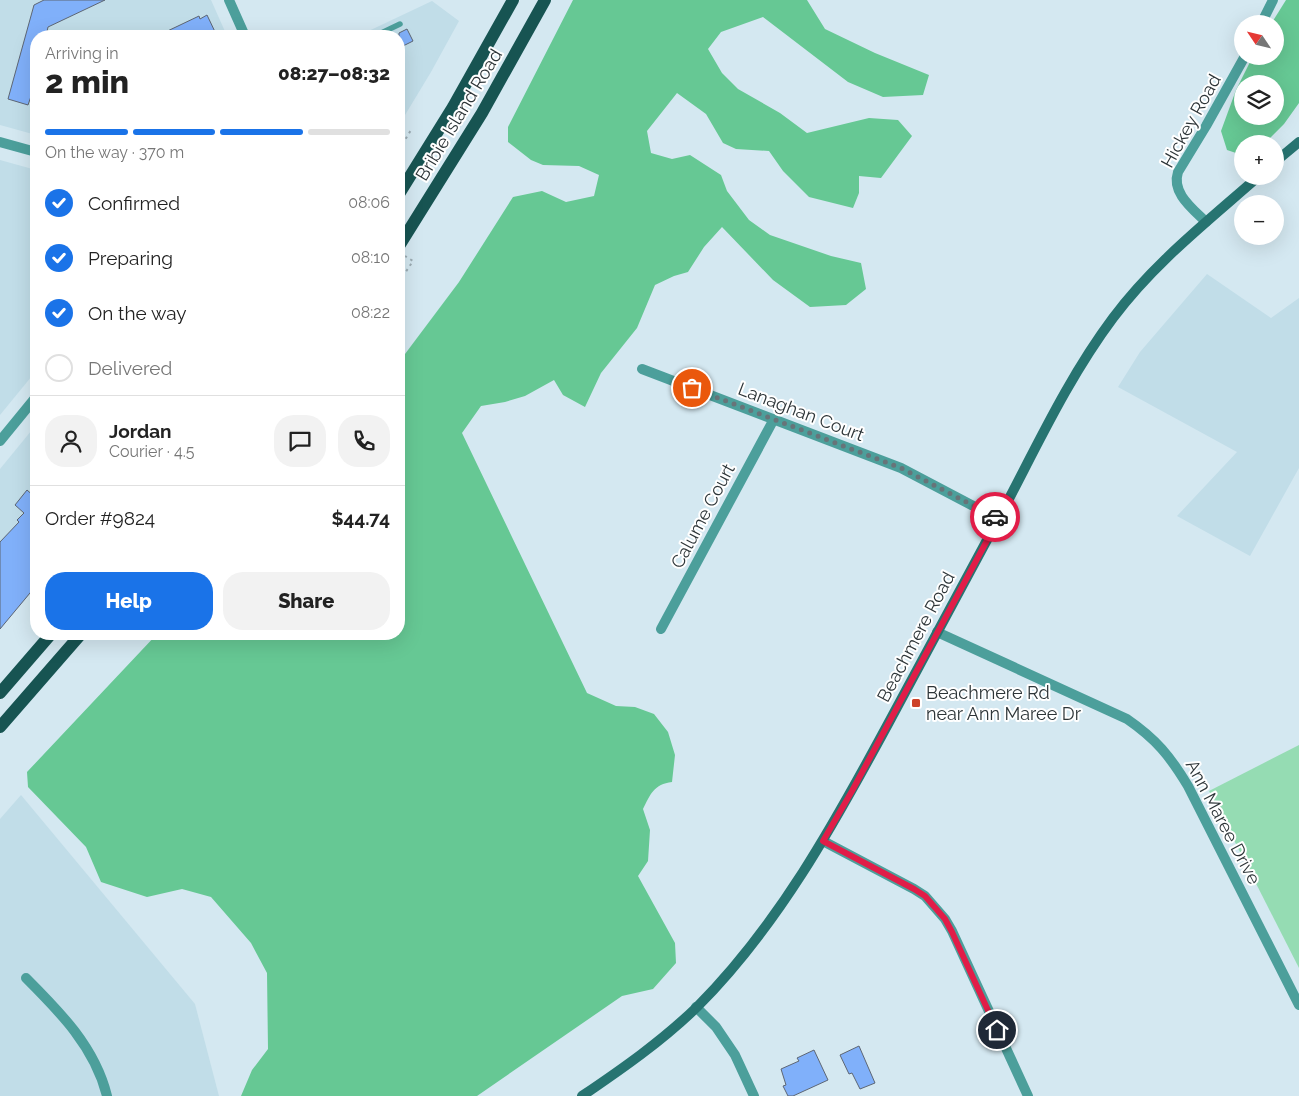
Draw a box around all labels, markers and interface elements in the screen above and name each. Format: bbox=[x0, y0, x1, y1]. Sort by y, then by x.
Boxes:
north arrow bbox=[1234, 15, 1284, 65]
map controls bbox=[1234, 15, 1284, 245]
text: Arriving in bbox=[45, 44, 119, 63]
street label: Bribie Island Road bbox=[411, 45, 506, 184]
text: 08:27–08:32 bbox=[278, 62, 390, 84]
text: 2 min bbox=[45, 63, 129, 100]
street label: Hickey Road bbox=[1156, 70, 1225, 171]
button: layers bbox=[1234, 75, 1284, 125]
button: + bbox=[1234, 135, 1284, 185]
text: On the way · 370 m bbox=[45, 143, 184, 162]
icon: check bbox=[45, 189, 73, 217]
text: Confirmed bbox=[88, 192, 180, 214]
text: 08:06 bbox=[348, 193, 390, 212]
button: − bbox=[1234, 195, 1284, 245]
icon: check bbox=[45, 244, 73, 272]
text: Preparing bbox=[88, 247, 173, 269]
text: 08:10 bbox=[351, 248, 390, 267]
icon: check bbox=[45, 299, 73, 327]
text: On the way bbox=[88, 302, 187, 324]
text: 08:22 bbox=[351, 303, 390, 322]
text: Delivered bbox=[88, 357, 172, 379]
pin bbox=[671, 367, 713, 409]
icon: bag bbox=[678, 374, 706, 402]
street label: Lanaghan Court bbox=[735, 378, 867, 445]
button: person bbox=[45, 415, 97, 467]
button: chat bbox=[274, 415, 326, 467]
button: phone bbox=[338, 415, 390, 467]
text: Jordan bbox=[109, 420, 172, 442]
text: Courier · 4.5 bbox=[109, 442, 194, 461]
street label: Calume Court bbox=[666, 460, 739, 572]
courier bbox=[970, 492, 1020, 542]
icon: car bbox=[981, 503, 1009, 531]
text: Order #9824 bbox=[45, 507, 155, 529]
text: $44.74 bbox=[332, 507, 390, 529]
street label: Beachmere Road bbox=[872, 568, 959, 705]
button: Help bbox=[45, 572, 213, 630]
button: Share bbox=[223, 572, 390, 630]
place label: Beachmere Rd near Ann Maree Dr bbox=[926, 682, 1082, 724]
marker: Beachmere Rd near Ann Maree Dr bbox=[910, 697, 922, 709]
street label: Ann Maree Drive bbox=[1182, 756, 1265, 888]
pin bbox=[976, 1009, 1018, 1051]
icon: home bbox=[983, 1016, 1011, 1044]

